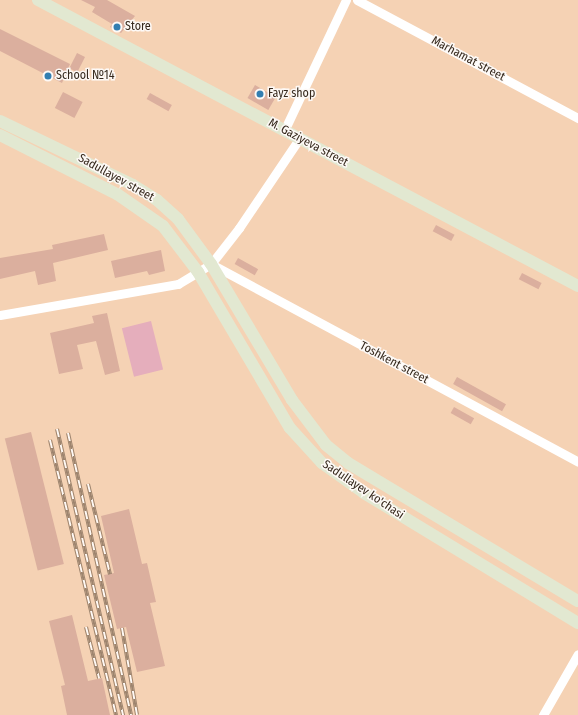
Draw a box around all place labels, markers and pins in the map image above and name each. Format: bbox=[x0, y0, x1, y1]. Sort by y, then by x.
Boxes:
place label: Store bbox=[125, 20, 151, 34]
marker: Store bbox=[112, 22, 122, 32]
place label: School №14 bbox=[56, 69, 115, 83]
marker: School №14 bbox=[43, 71, 53, 81]
place label: Fayz shop bbox=[268, 87, 315, 101]
marker: Fayz shop bbox=[255, 89, 265, 99]

